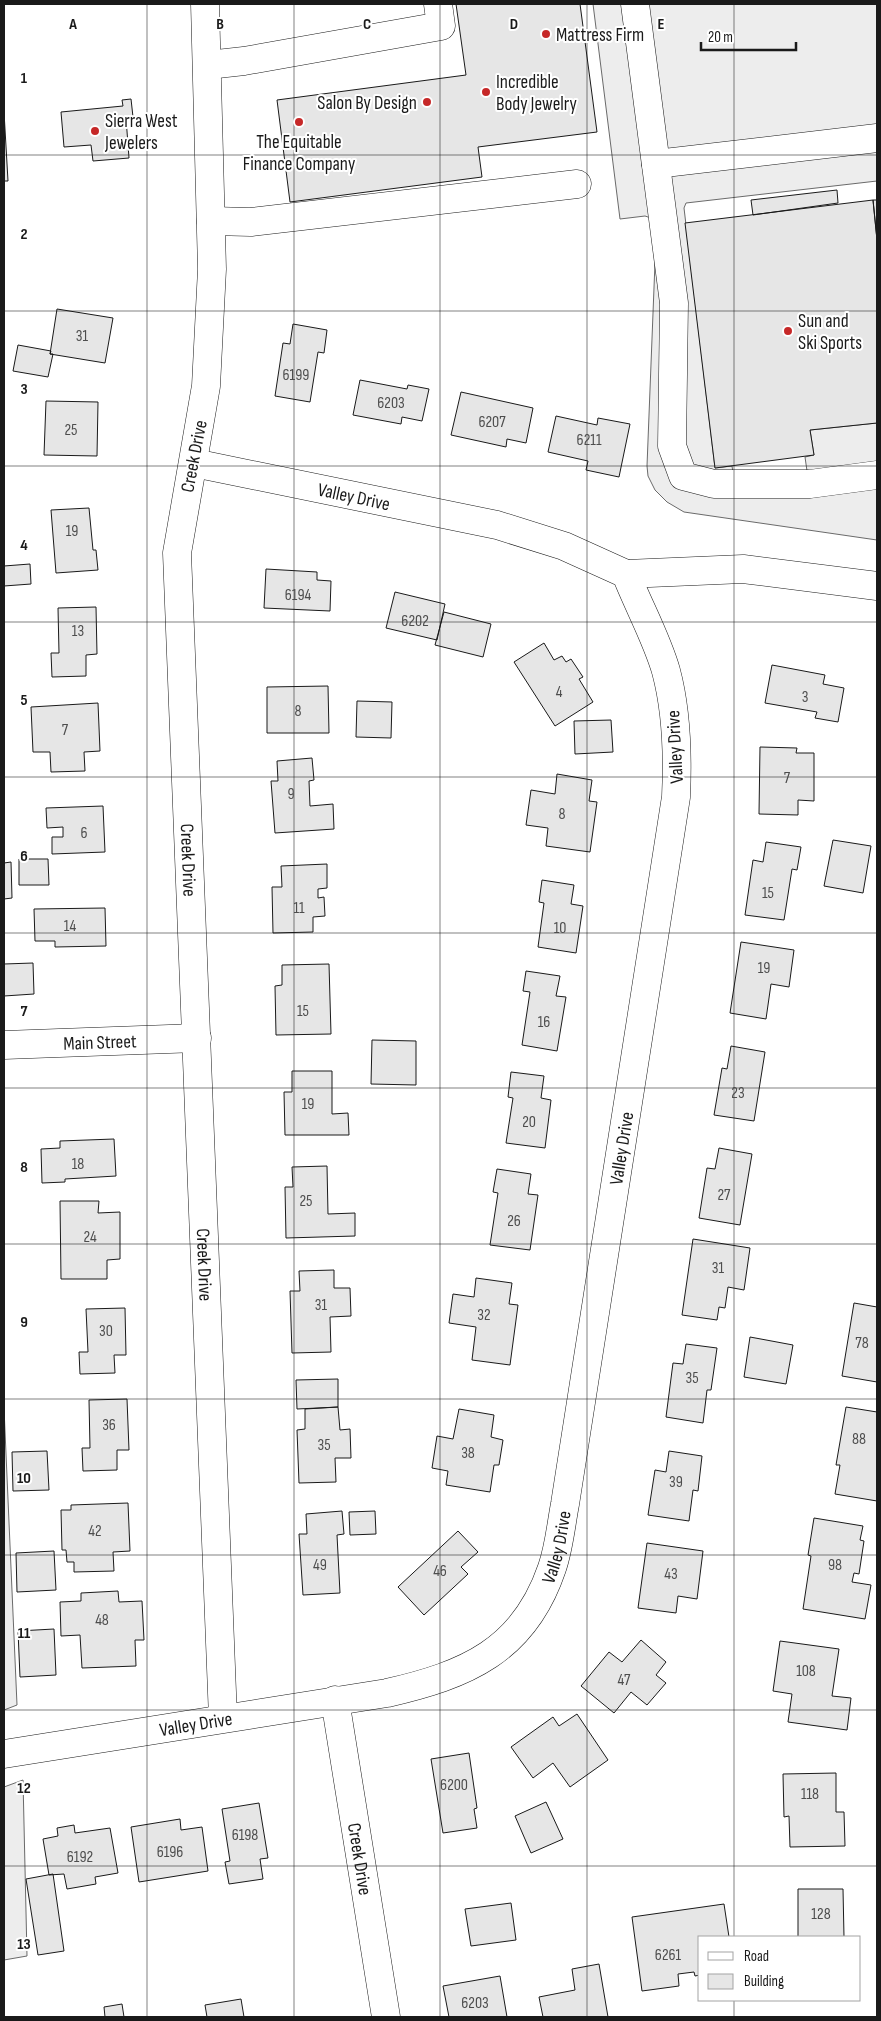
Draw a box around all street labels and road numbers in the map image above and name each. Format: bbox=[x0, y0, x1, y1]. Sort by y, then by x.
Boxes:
street label: Creek Drive bbox=[176, 418, 213, 494]
street label: Valley Drive bbox=[315, 479, 392, 516]
street label: Valley Drive bbox=[662, 710, 689, 784]
street label: Creek Drive bbox=[175, 823, 201, 897]
street label: Main Street bbox=[63, 1030, 137, 1056]
street label: Valley Drive bbox=[605, 1110, 639, 1187]
street label: Creek Drive bbox=[191, 1228, 217, 1302]
street label: Valley Drive bbox=[537, 1509, 577, 1587]
street label: Valley Drive bbox=[158, 1708, 234, 1742]
street label: Creek Drive bbox=[342, 1821, 376, 1897]

